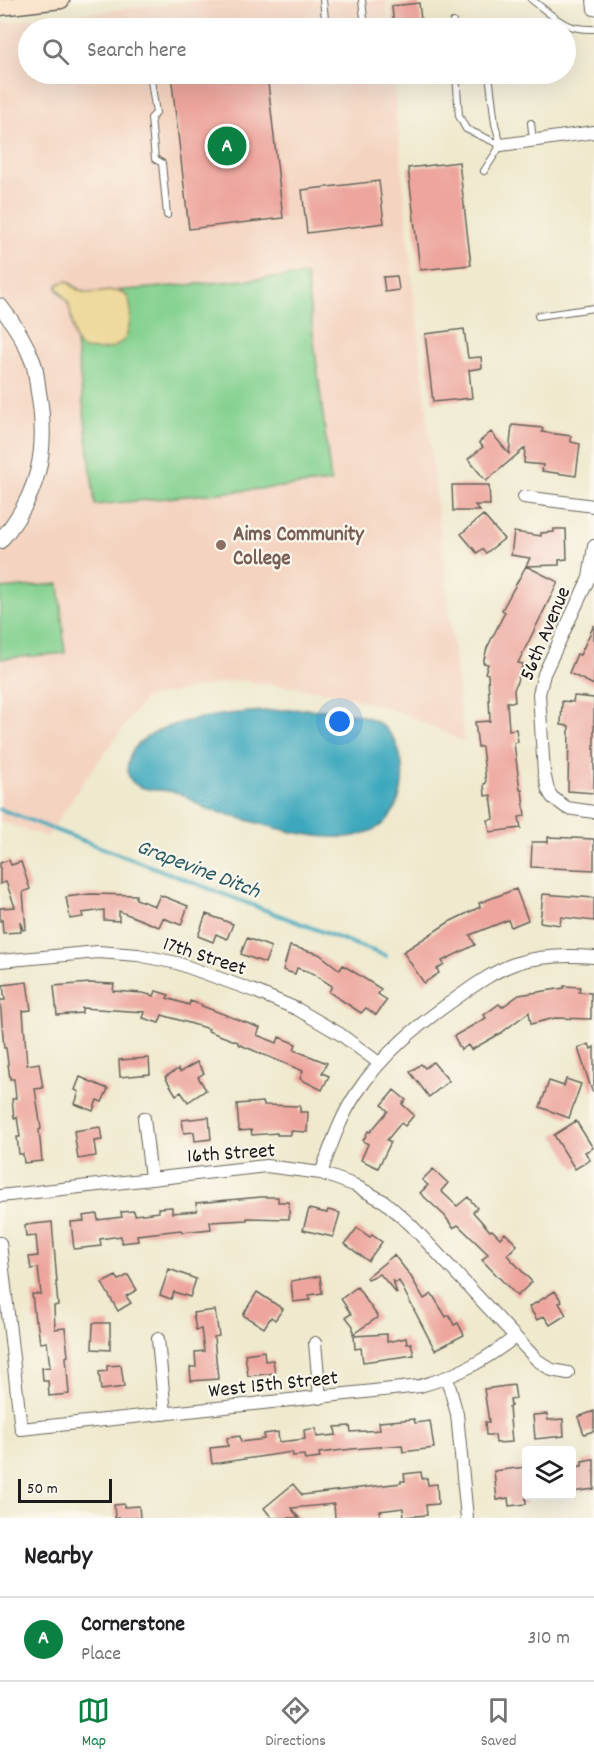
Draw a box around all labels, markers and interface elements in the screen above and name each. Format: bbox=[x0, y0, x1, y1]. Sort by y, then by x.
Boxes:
search box bbox=[18, 18, 576, 84]
icon: search bbox=[39, 35, 72, 68]
text: Search here bbox=[87, 36, 186, 67]
pin: A bbox=[208, 124, 246, 168]
place label: Aims Community College bbox=[233, 521, 365, 575]
marker: Aims Community College bbox=[214, 538, 228, 552]
street label: 56th Avenue bbox=[513, 582, 580, 686]
your location bbox=[325, 707, 354, 736]
water label: Grapevine Ditch bbox=[132, 833, 265, 908]
street label: 17th Street bbox=[159, 930, 250, 985]
street label: 16th Street bbox=[186, 1137, 276, 1173]
street label: West 15th Street bbox=[207, 1364, 340, 1408]
map controls bbox=[522, 1446, 576, 1500]
button: layers bbox=[522, 1446, 576, 1500]
scale bar bbox=[18, 1476, 112, 1504]
text: 50 m bbox=[27, 1478, 58, 1501]
text: Nearby bbox=[24, 1539, 92, 1576]
text: Cornerstone bbox=[81, 1610, 185, 1641]
text: A bbox=[38, 1625, 49, 1653]
text: 310 m bbox=[528, 1625, 570, 1653]
text: Place bbox=[81, 1641, 121, 1669]
tab: Map bbox=[77, 1694, 110, 1753]
tab: Directions bbox=[265, 1694, 326, 1753]
tab: Saved bbox=[481, 1694, 517, 1753]

